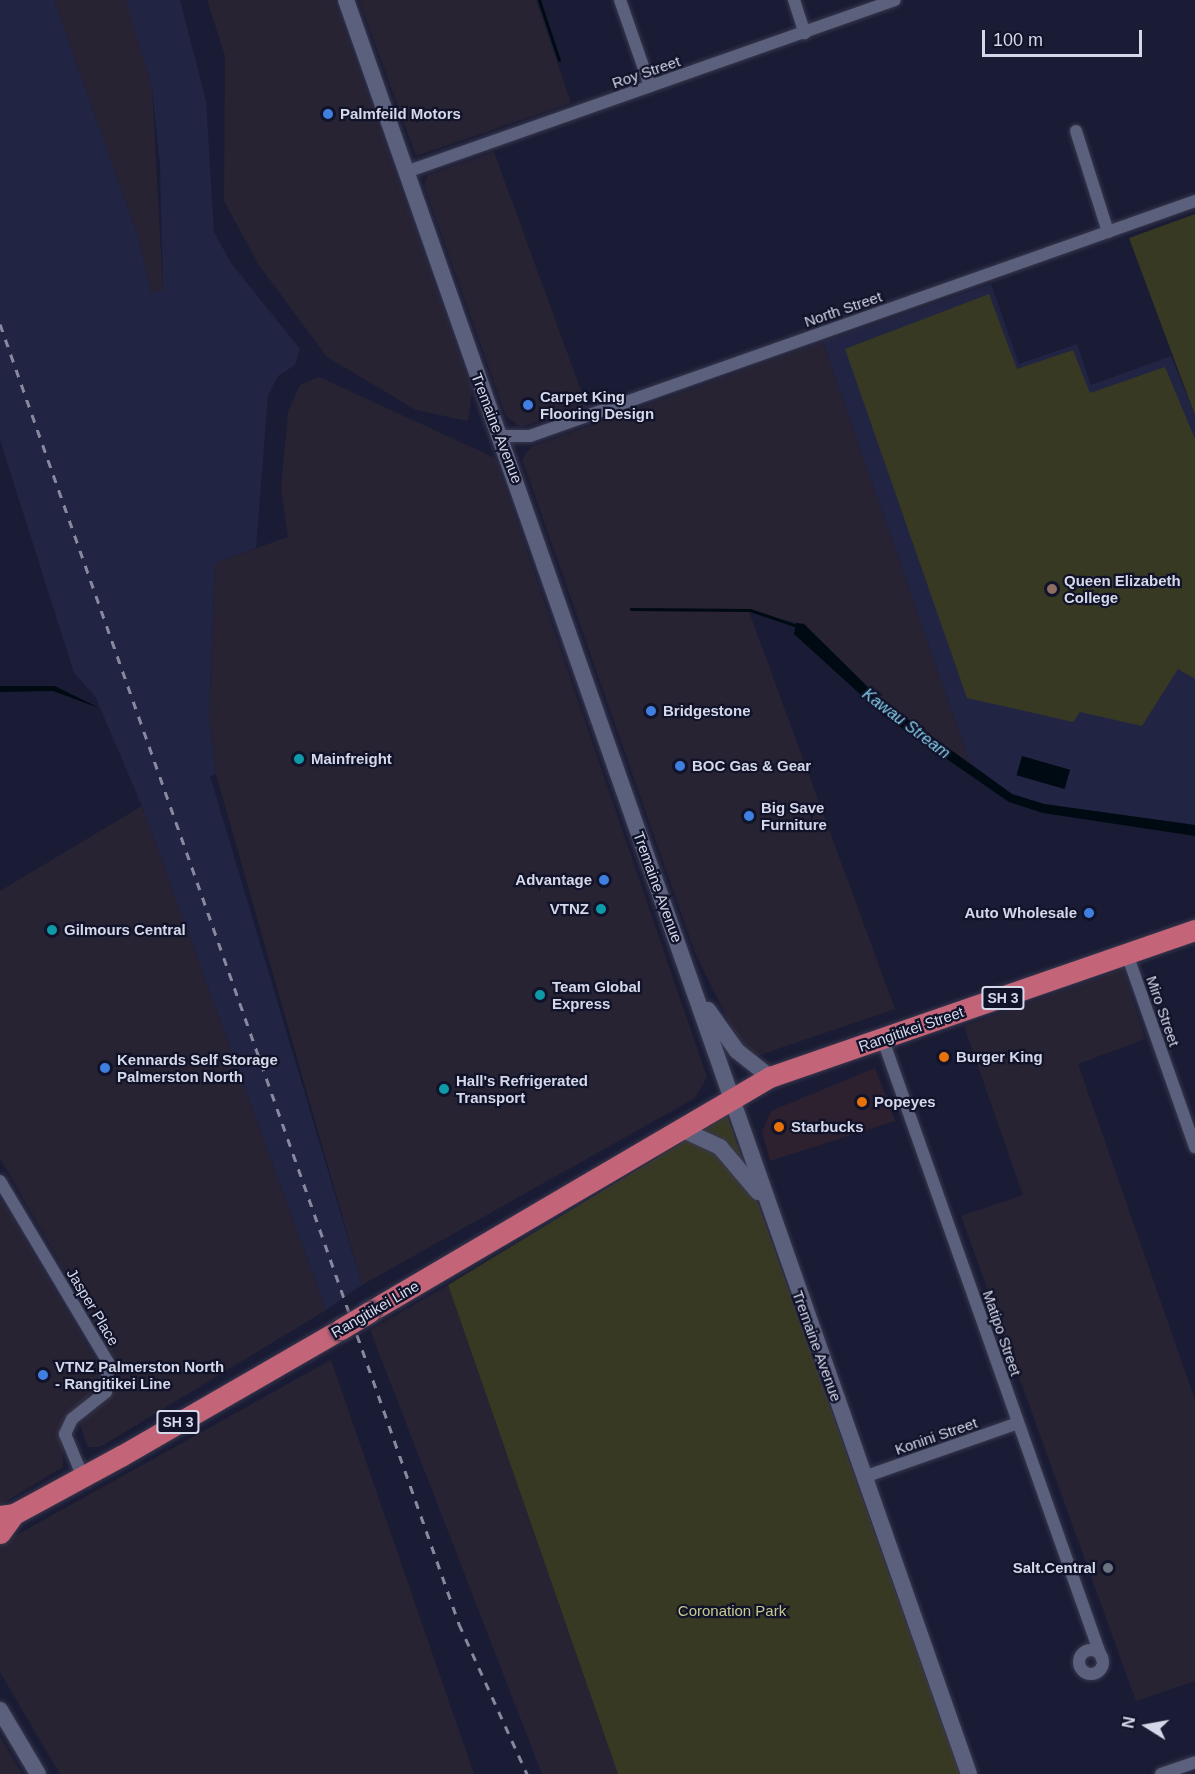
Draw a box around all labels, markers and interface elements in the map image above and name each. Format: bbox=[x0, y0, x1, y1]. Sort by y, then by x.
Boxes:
scale bar bbox=[985, 18, 1146, 56]
text: 100 m bbox=[993, 30, 1043, 50]
street label: Roy Street bbox=[610, 52, 682, 92]
place label: Palmfeild Motors bbox=[340, 105, 461, 123]
marker: Palmfeild Motors bbox=[321, 107, 335, 121]
street label: North Street bbox=[802, 287, 884, 331]
street label: Tremaine Avenue bbox=[468, 370, 526, 486]
place label: Carpet King Flooring Design bbox=[540, 387, 654, 422]
marker: Carpet King Flooring Design bbox=[521, 398, 535, 412]
place label: Queen Elizabeth College bbox=[1064, 571, 1181, 606]
marker: Queen Elizabeth College bbox=[1045, 582, 1059, 596]
water label: Kawau Stream bbox=[858, 685, 954, 763]
place label: Bridgestone bbox=[663, 702, 751, 720]
marker: Bridgestone bbox=[644, 704, 658, 718]
place label: Mainfreight bbox=[311, 750, 392, 768]
marker: Mainfreight bbox=[292, 752, 306, 766]
place label: BOC Gas & Gear bbox=[692, 757, 811, 775]
marker: BOC Gas & Gear bbox=[673, 759, 687, 773]
place label: Big Save Furniture bbox=[761, 798, 827, 833]
marker: Big Save Furniture bbox=[742, 809, 756, 823]
street label: Tremaine Avenue bbox=[629, 829, 687, 945]
place label: Advantage bbox=[515, 871, 592, 889]
marker: Advantage bbox=[597, 873, 611, 887]
place label: VTNZ bbox=[550, 900, 589, 918]
marker: VTNZ bbox=[594, 902, 608, 916]
place label: Auto Wholesale bbox=[964, 904, 1077, 922]
marker: Auto Wholesale bbox=[1082, 906, 1096, 920]
place label: Gilmours Central bbox=[64, 921, 186, 939]
marker: Gilmours Central bbox=[45, 923, 59, 937]
street label: Miro Street bbox=[1143, 973, 1183, 1049]
place label: Team Global Express bbox=[552, 977, 641, 1012]
road number: SH 3 bbox=[980, 987, 1026, 1009]
marker: Team Global Express bbox=[533, 988, 547, 1002]
street label: Rangitikei Street bbox=[856, 1003, 966, 1055]
place label: Burger King bbox=[956, 1048, 1043, 1066]
place label: Kennards Self Storage Palmerston North bbox=[117, 1050, 278, 1085]
marker: Burger King bbox=[937, 1050, 951, 1064]
marker: Kennards Self Storage Palmerston North bbox=[98, 1061, 112, 1075]
place label: Hall's Refrigerated Transport bbox=[456, 1071, 588, 1106]
marker: Hall's Refrigerated Transport bbox=[437, 1082, 451, 1096]
place label: Popeyes bbox=[874, 1093, 936, 1111]
marker: Popeyes bbox=[855, 1095, 869, 1109]
place label: Starbucks bbox=[791, 1118, 864, 1136]
marker: Starbucks bbox=[772, 1120, 786, 1134]
street label: Jasper Place bbox=[63, 1265, 123, 1349]
street label: Rangitikei Line bbox=[328, 1277, 422, 1341]
street label: Tremaine Avenue bbox=[788, 1288, 846, 1404]
street label: Matipo Street bbox=[979, 1288, 1025, 1378]
place label: VTNZ Palmerston North - Rangitikei Line bbox=[55, 1357, 224, 1392]
marker: VTNZ Palmerston North - Rangitikei Line bbox=[36, 1368, 50, 1382]
road number: SH 3 bbox=[156, 1411, 201, 1433]
street label: Konini Street bbox=[892, 1414, 980, 1458]
place label: Salt.Central bbox=[1013, 1559, 1096, 1577]
marker: Salt.Central bbox=[1101, 1561, 1115, 1575]
park label: Coronation Park bbox=[678, 1602, 786, 1620]
north arrow bbox=[1117, 1696, 1177, 1756]
text: N bbox=[1119, 1715, 1138, 1730]

